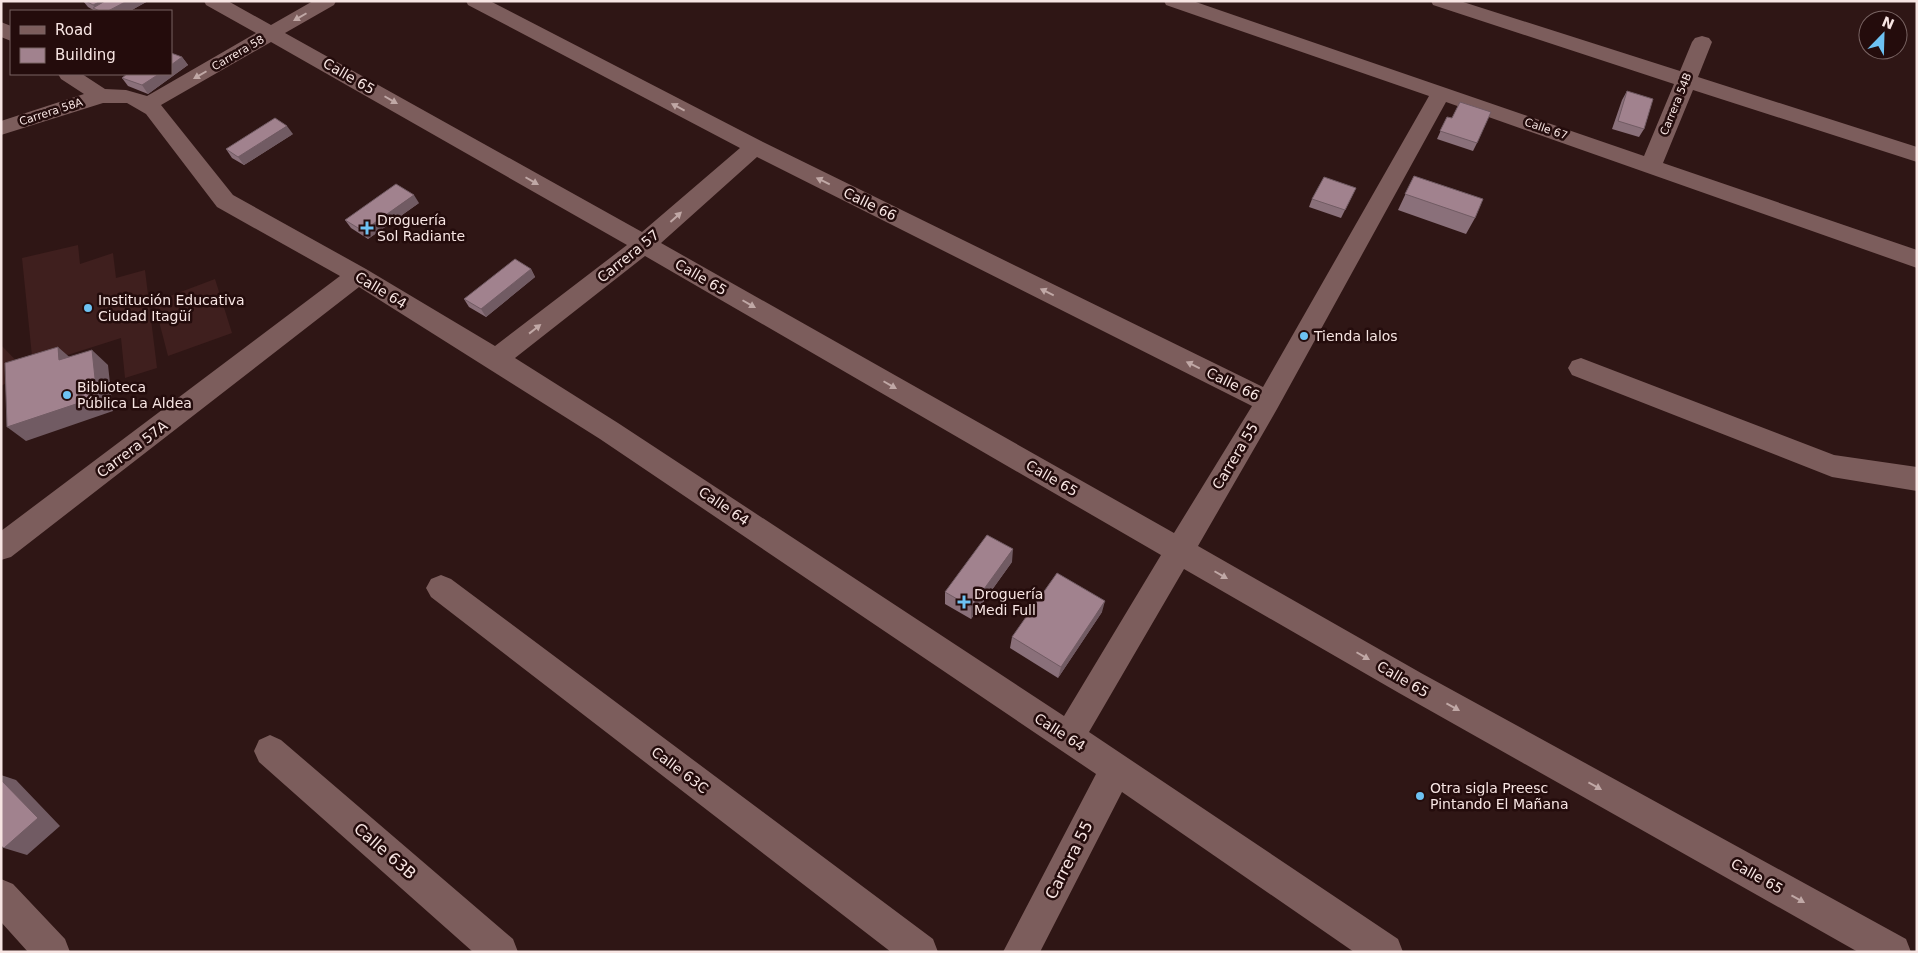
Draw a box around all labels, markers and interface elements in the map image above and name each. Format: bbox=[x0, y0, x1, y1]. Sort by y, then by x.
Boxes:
legend bbox=[10, 10, 172, 75]
north arrow bbox=[1858, 10, 1908, 60]
one-way arrow bbox=[292, 13, 307, 21]
text: N bbox=[1880, 13, 1897, 33]
text: Road bbox=[55, 21, 93, 39]
street label: Carrera 58 bbox=[209, 33, 267, 73]
text: Building bbox=[55, 46, 116, 64]
street label: Calle 65 bbox=[320, 55, 378, 97]
one-way arrow bbox=[193, 70, 206, 79]
street label: Carrera 54B bbox=[1658, 71, 1694, 137]
street label: Carrera 58A bbox=[18, 95, 85, 128]
one-way arrow bbox=[384, 96, 397, 105]
one-way arrow bbox=[671, 103, 686, 111]
street label: Calle 67 bbox=[1523, 116, 1569, 142]
one-way arrow bbox=[525, 176, 539, 185]
one-way arrow bbox=[816, 177, 830, 185]
street label: Calle 66 bbox=[841, 184, 899, 224]
one-way arrow bbox=[669, 211, 681, 223]
place label: Droguería Sol Radiante bbox=[377, 212, 465, 244]
marker: Droguería Sol Radiante bbox=[361, 222, 373, 234]
street label: Carrera 57 bbox=[594, 226, 662, 286]
street label: Calle 65 bbox=[672, 256, 730, 298]
street label: Calle 64 bbox=[352, 268, 410, 312]
one-way arrow bbox=[1040, 288, 1054, 296]
place label: Institución Educativa Ciudad Itagüí bbox=[98, 292, 245, 324]
one-way arrow bbox=[743, 300, 756, 309]
marker: Institución Educativa Ciudad Itagüí bbox=[82, 302, 94, 314]
one-way arrow bbox=[528, 324, 542, 334]
place label: Tienda lalos bbox=[1313, 328, 1398, 344]
marker: Tienda lalos bbox=[1298, 330, 1310, 342]
one-way arrow bbox=[1185, 360, 1200, 369]
street label: Calle 66 bbox=[1204, 364, 1262, 404]
place label: Biblioteca Pública La Aldea bbox=[77, 379, 192, 411]
one-way arrow bbox=[883, 381, 898, 389]
marker: Biblioteca Pública La Aldea bbox=[61, 389, 73, 401]
street label: Carrera 57A bbox=[94, 417, 171, 481]
street label: Carrera 55 bbox=[1209, 420, 1261, 492]
street label: Calle 65 bbox=[1023, 457, 1081, 499]
street label: Calle 64 bbox=[696, 483, 752, 529]
one-way arrow bbox=[1215, 571, 1228, 580]
place label: Droguería Medi Full bbox=[974, 586, 1043, 618]
marker: Droguería Medi Full bbox=[958, 596, 970, 608]
one-way arrow bbox=[1355, 652, 1370, 660]
street label: Calle 65 bbox=[1374, 658, 1432, 700]
one-way arrow bbox=[1445, 703, 1460, 711]
street label: Calle 64 bbox=[1032, 710, 1088, 754]
street label: Calle 63C bbox=[649, 744, 712, 797]
place label: Otra sigla Preesc Pintando El Mañana bbox=[1430, 780, 1569, 812]
one-way arrow bbox=[1587, 782, 1602, 790]
marker: Otra sigla Preesc Pintando El Mañana bbox=[1414, 790, 1426, 802]
street label: Carrera 55 bbox=[1041, 818, 1097, 902]
street label: Calle 63B bbox=[350, 819, 420, 883]
street label: Calle 65 bbox=[1728, 855, 1786, 897]
one-way arrow bbox=[1791, 895, 1805, 903]

